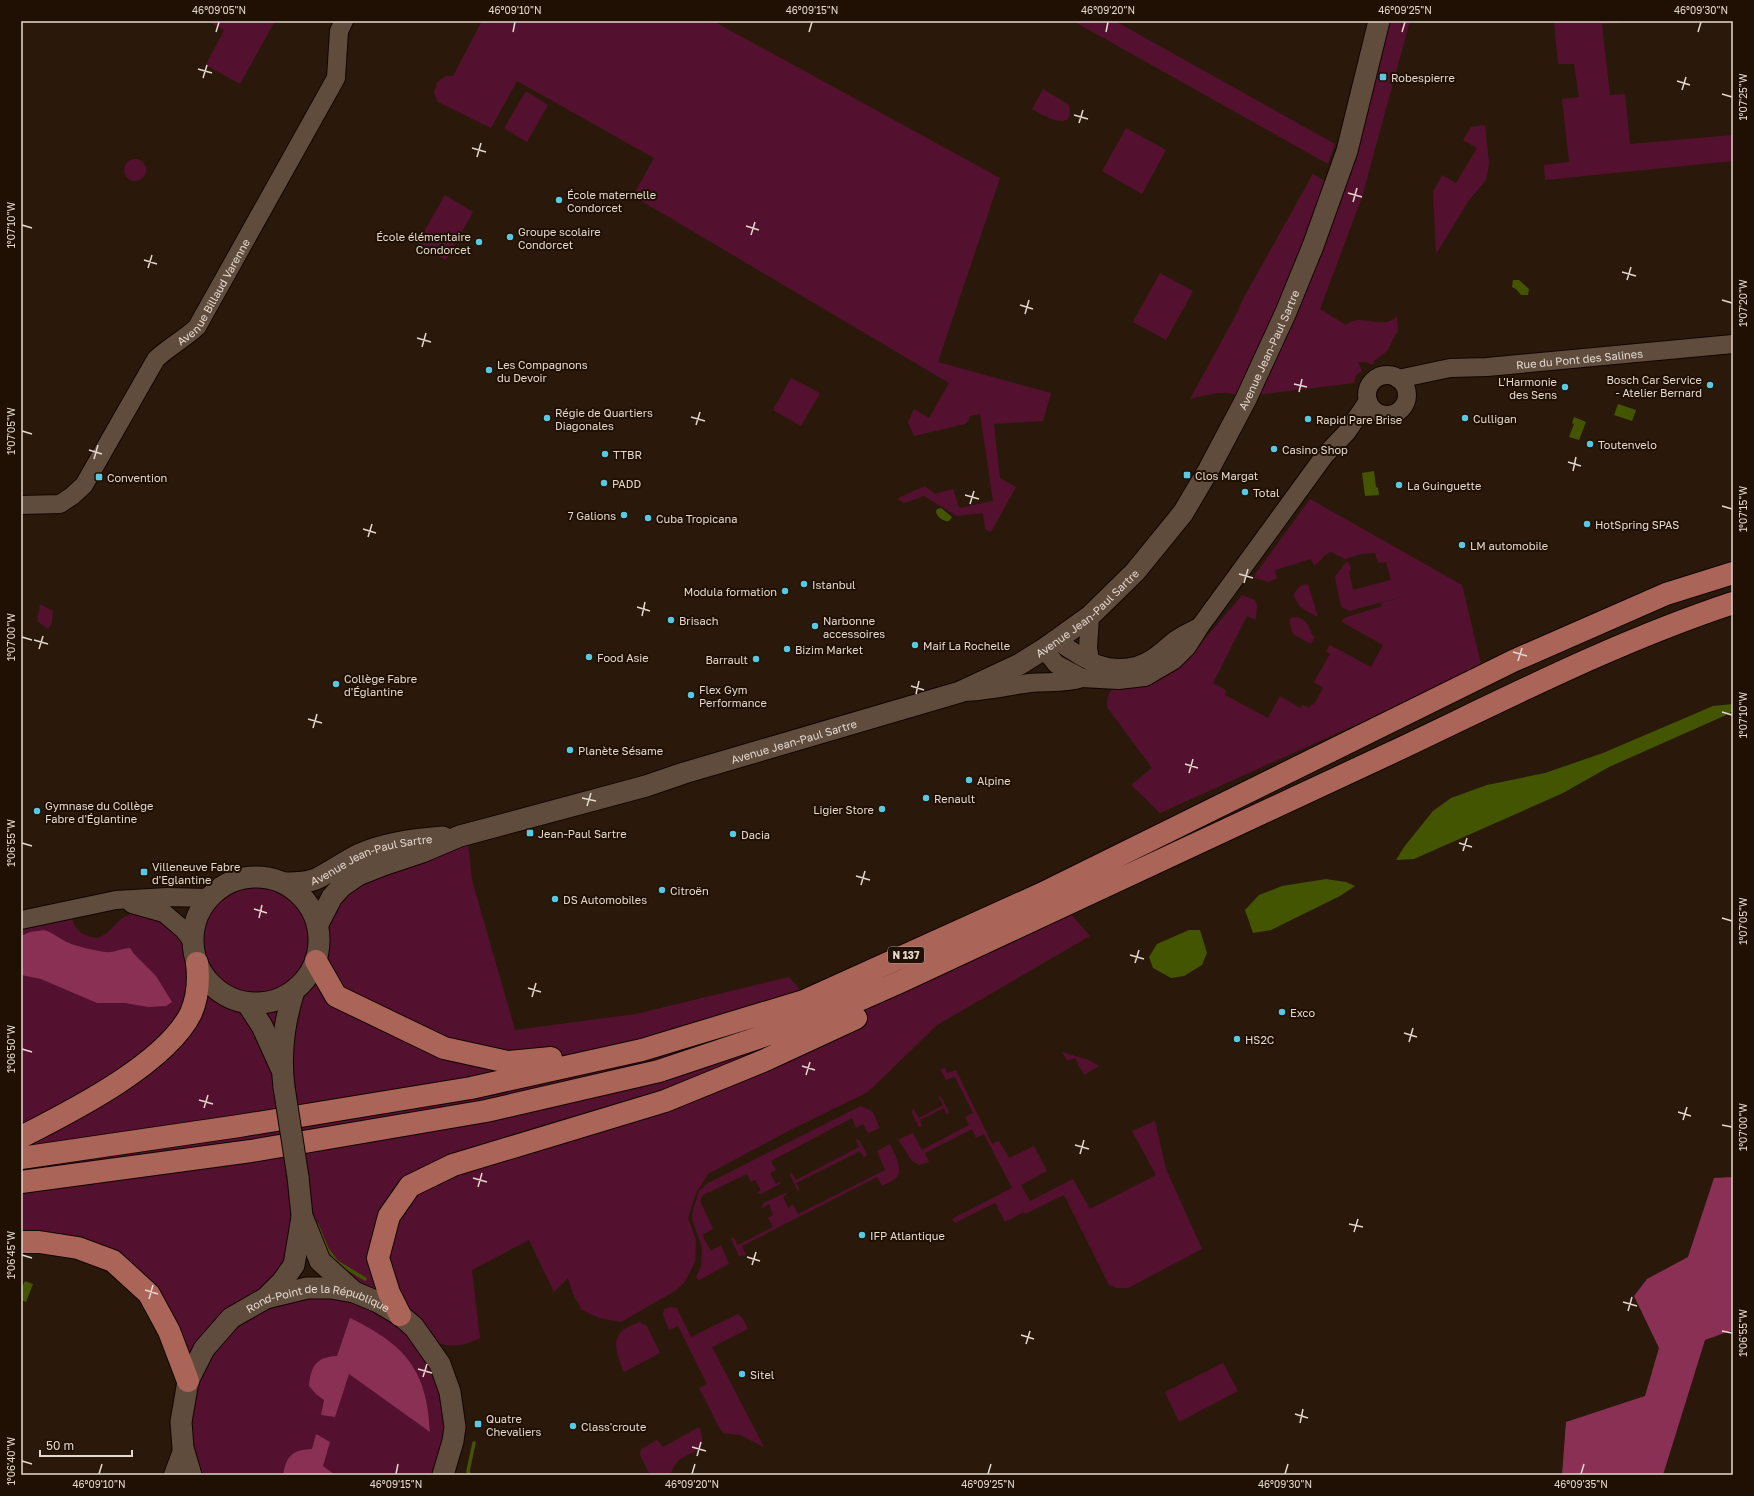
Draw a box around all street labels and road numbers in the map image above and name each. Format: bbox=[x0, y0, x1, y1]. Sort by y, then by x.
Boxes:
street label: Avenue Billaud Varenne bbox=[174, 236, 252, 347]
street label: Avenue Jean-Paul Sartre bbox=[1235, 288, 1301, 412]
street label: Rue du Pont des Salines bbox=[1515, 346, 1644, 371]
street label: Avenue Jean-Paul Sartre bbox=[1033, 566, 1141, 659]
street label: Avenue Jean-Paul Sartre bbox=[729, 716, 858, 765]
street label: Avenue Jean-Paul Sartre bbox=[309, 831, 433, 887]
road number: N 137 bbox=[888, 947, 924, 963]
street label: Rond-Point de la République bbox=[243, 1305, 393, 1319]

